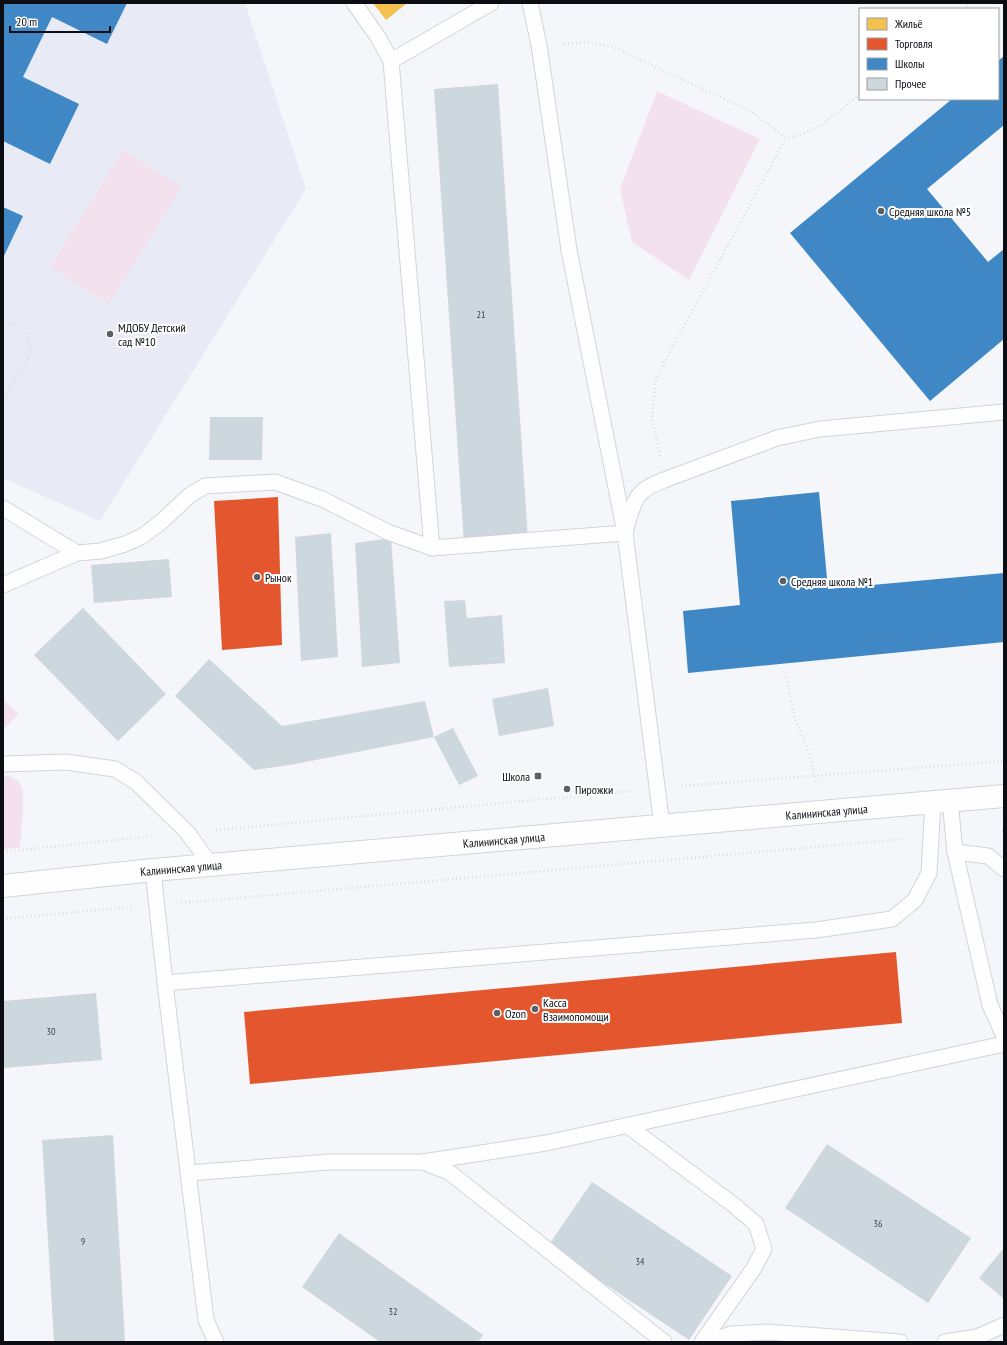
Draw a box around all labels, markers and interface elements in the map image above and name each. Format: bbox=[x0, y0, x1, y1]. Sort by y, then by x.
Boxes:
scale bar bbox=[10, 8, 110, 34]
legend bbox=[859, 8, 999, 100]
text: 20 m bbox=[16, 14, 37, 29]
text: Жильё bbox=[894, 16, 922, 31]
text: Торговля bbox=[895, 36, 933, 51]
text: Школы bbox=[895, 56, 924, 71]
text: Прочее bbox=[895, 76, 926, 91]
place label: Средняя школа №5 bbox=[889, 204, 971, 219]
marker: Средняя школа №5 bbox=[876, 206, 886, 216]
house number: 21 bbox=[477, 308, 486, 321]
place label: МДОБУ Детский сад №10 bbox=[118, 320, 186, 349]
marker: МДОБУ Детский сад №10 bbox=[105, 329, 115, 339]
place label: Рынок bbox=[265, 570, 292, 585]
marker: Рынок bbox=[252, 572, 262, 582]
place label: Средняя школа №1 bbox=[791, 574, 873, 589]
marker: Средняя школа №1 bbox=[778, 576, 788, 586]
place label: Школа bbox=[502, 769, 530, 784]
marker: Школа bbox=[533, 771, 543, 781]
place label: Пирожки bbox=[575, 782, 613, 797]
marker: Пирожки bbox=[562, 784, 572, 794]
street label: Калининская улица bbox=[785, 800, 868, 822]
street label: Калининская улица bbox=[462, 828, 546, 851]
street label: Калининская улица bbox=[139, 857, 223, 879]
place label: Касса Взаимопомощи bbox=[543, 995, 609, 1024]
marker: Касса Взаимопомощи bbox=[530, 1004, 540, 1014]
place label: Ozon bbox=[505, 1006, 526, 1021]
marker: Ozon bbox=[492, 1008, 502, 1018]
house number: 30 bbox=[47, 1025, 56, 1038]
house number: 36 bbox=[874, 1217, 883, 1230]
house number: 9 bbox=[81, 1235, 85, 1248]
house number: 34 bbox=[636, 1255, 645, 1268]
house number: 32 bbox=[389, 1305, 398, 1318]

